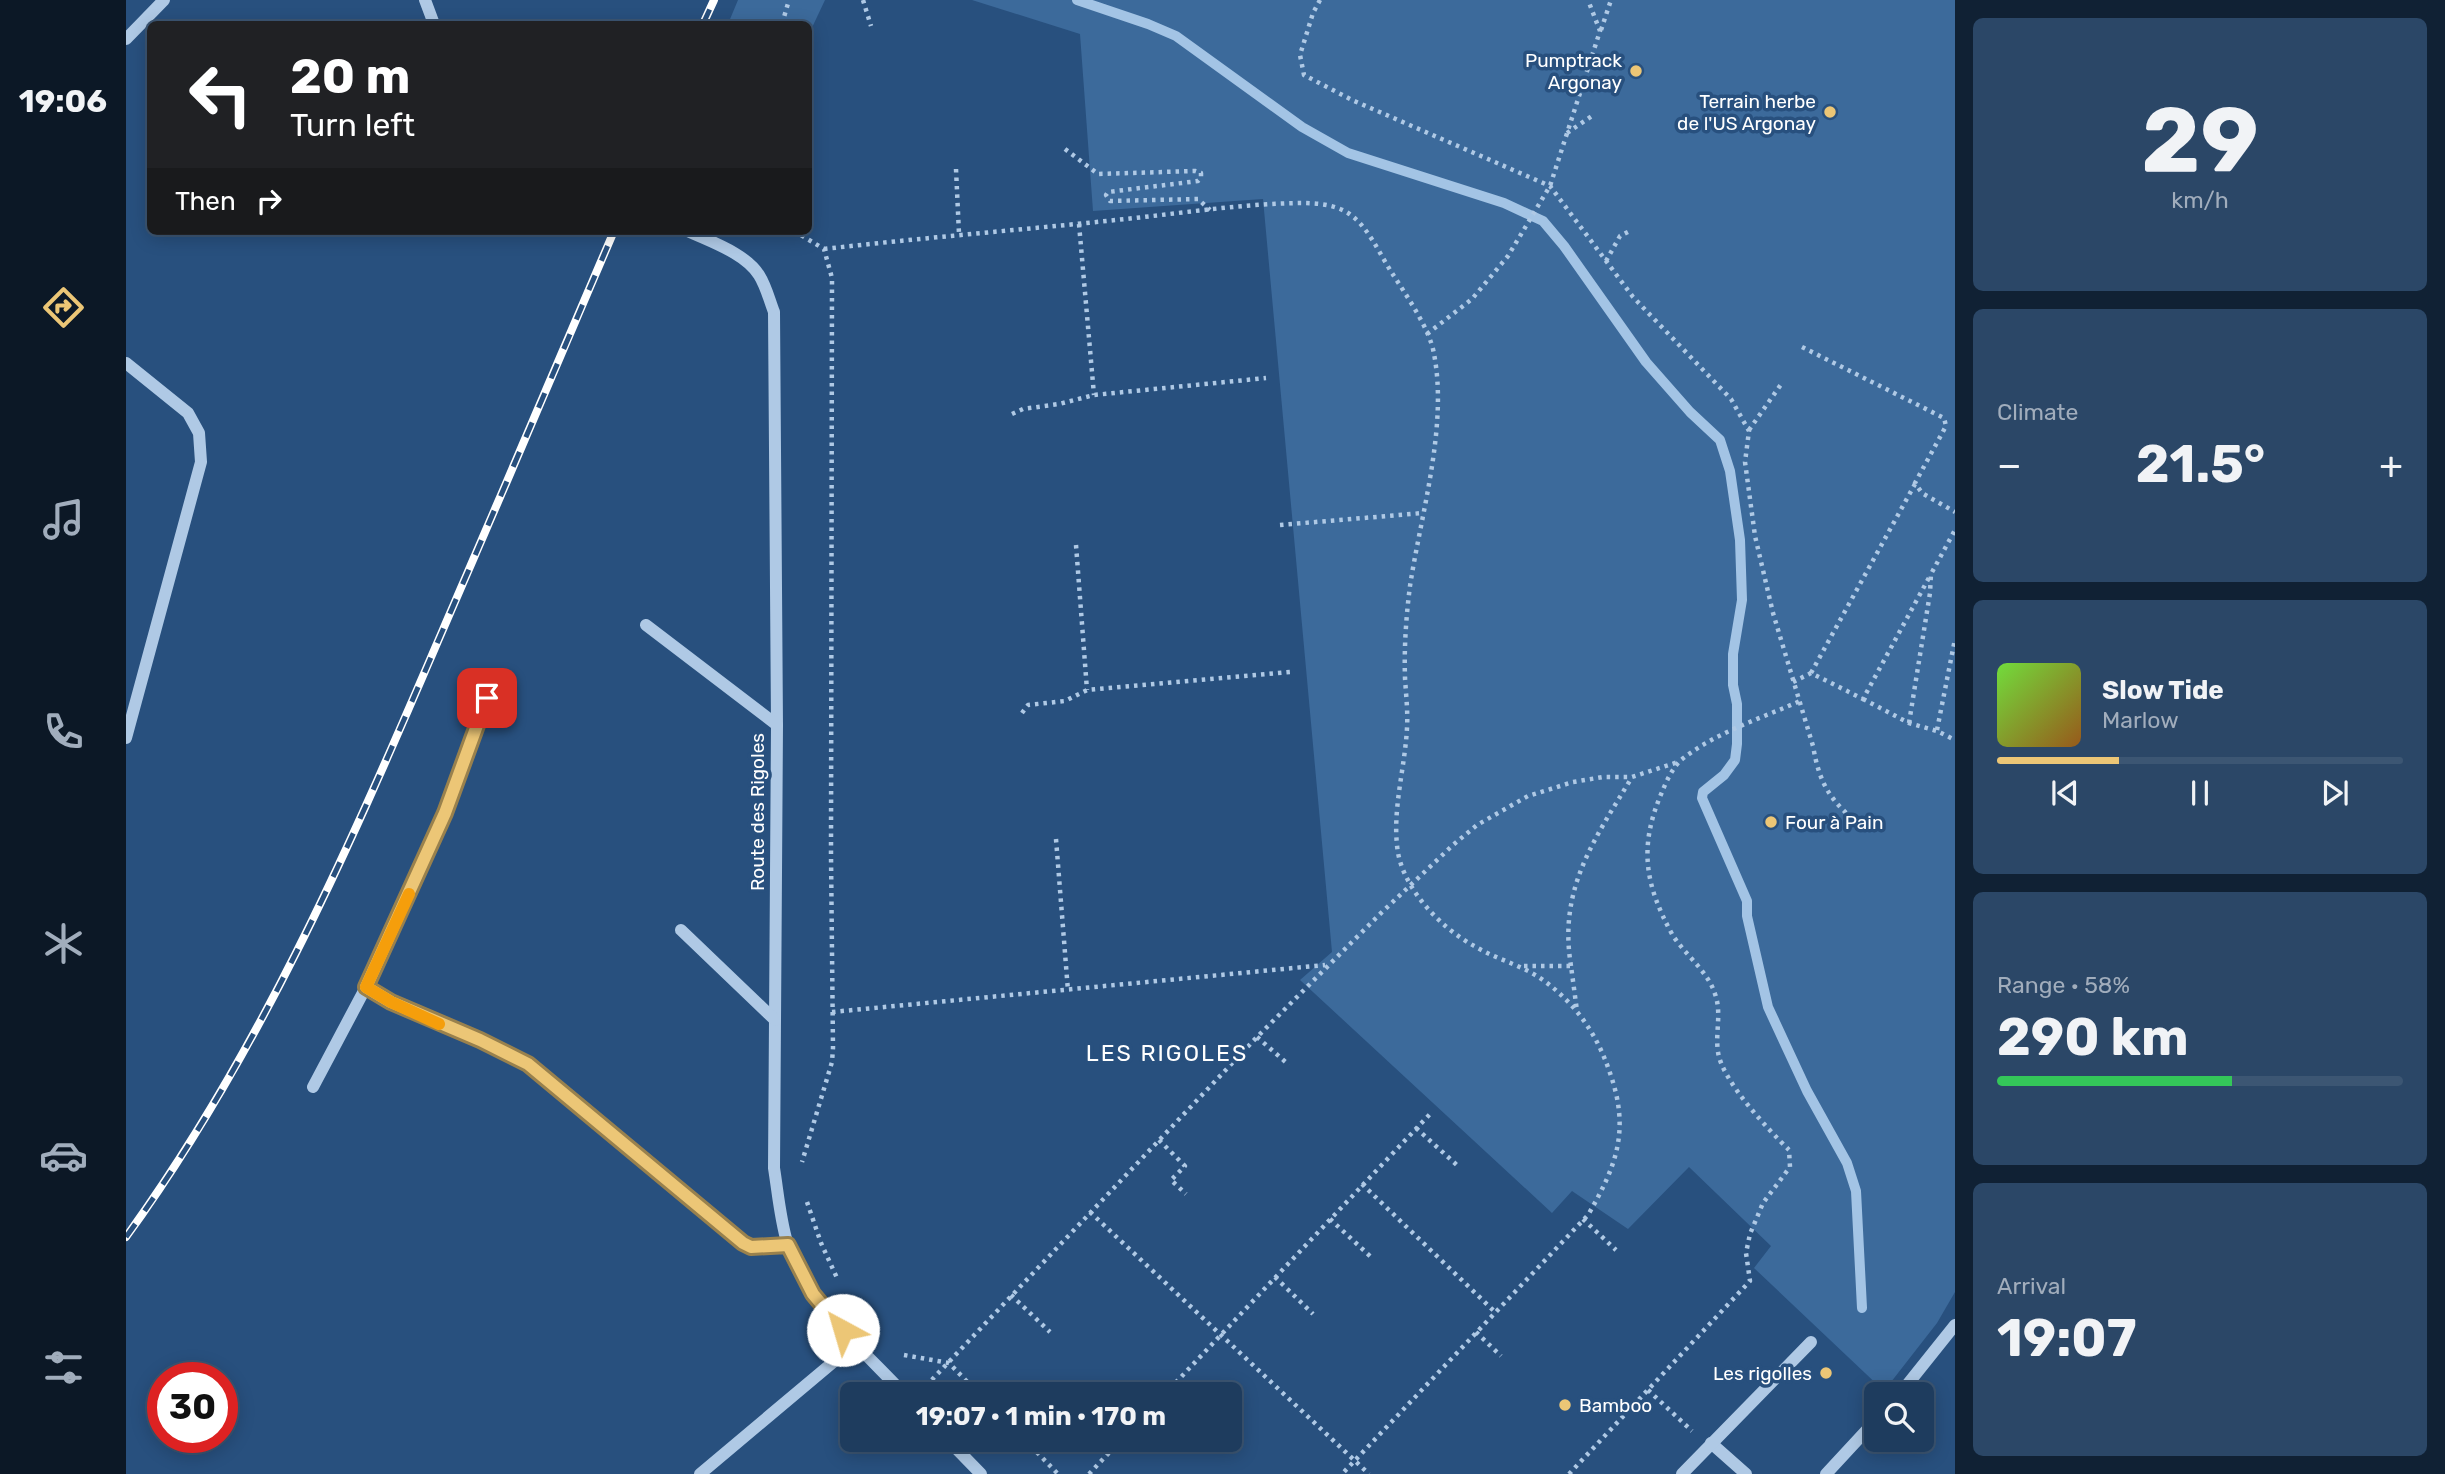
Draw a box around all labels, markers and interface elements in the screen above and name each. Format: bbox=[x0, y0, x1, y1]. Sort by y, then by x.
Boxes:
text: 20 m bbox=[290, 47, 411, 105]
icon: left bbox=[175, 49, 266, 140]
place label: Pumptrack Argonay bbox=[1525, 49, 1622, 94]
marker: Pumptrack Argonay bbox=[1628, 63, 1644, 79]
text: 19:06 bbox=[19, 82, 107, 120]
text: 29 bbox=[2141, 86, 2259, 194]
place label: Terrain herbe de l'US Argonay bbox=[1677, 90, 1816, 135]
marker: Terrain herbe de l'US Argonay bbox=[1822, 104, 1838, 120]
text: Turn left bbox=[290, 106, 415, 144]
icon: right bbox=[250, 182, 288, 220]
text: Then bbox=[175, 186, 236, 217]
text: km/h bbox=[2171, 186, 2229, 214]
icon: directions bbox=[39, 283, 88, 332]
text: Climate bbox=[1997, 398, 2078, 426]
text: 21.5° bbox=[2136, 433, 2265, 495]
text: − bbox=[1997, 442, 2022, 488]
text: + bbox=[2379, 442, 2403, 488]
icon: music bbox=[39, 495, 88, 544]
pin bbox=[457, 668, 517, 728]
text: Slow Tide bbox=[2102, 675, 2224, 706]
icon: arrive bbox=[468, 679, 506, 717]
text: Marlow bbox=[2102, 706, 2179, 734]
icon: phone bbox=[39, 707, 88, 756]
street label: Route des Rigoles bbox=[746, 733, 769, 891]
icon: previous bbox=[2046, 774, 2084, 812]
icon: pause bbox=[2181, 774, 2219, 812]
icon: next bbox=[2316, 774, 2354, 812]
place label: Four à Pain bbox=[1785, 811, 1883, 834]
marker: Four à Pain bbox=[1763, 814, 1779, 830]
icon: climate bbox=[39, 919, 88, 968]
text: Range · 58% bbox=[1997, 971, 2130, 999]
text: 290 km bbox=[1997, 1006, 2189, 1068]
district label: LES RIGOLES bbox=[1086, 1039, 1248, 1067]
icon: car bbox=[39, 1131, 88, 1180]
text: Arrival bbox=[1997, 1272, 2066, 1300]
position arrow bbox=[806, 1293, 880, 1367]
text: 19:07 bbox=[1997, 1307, 2137, 1369]
icon: filters bbox=[39, 1343, 88, 1392]
speed limit sign: 30 bbox=[147, 1362, 238, 1453]
place label: Les rigolles bbox=[1713, 1362, 1812, 1385]
marker: Les rigolles bbox=[1818, 1365, 1834, 1381]
map controls bbox=[1864, 1382, 1934, 1452]
button: search bbox=[1864, 1382, 1934, 1452]
place label: Bamboo bbox=[1579, 1394, 1652, 1417]
marker: Bamboo bbox=[1557, 1397, 1573, 1413]
text: 19:07 · 1 min · 170 m bbox=[916, 1401, 1166, 1432]

